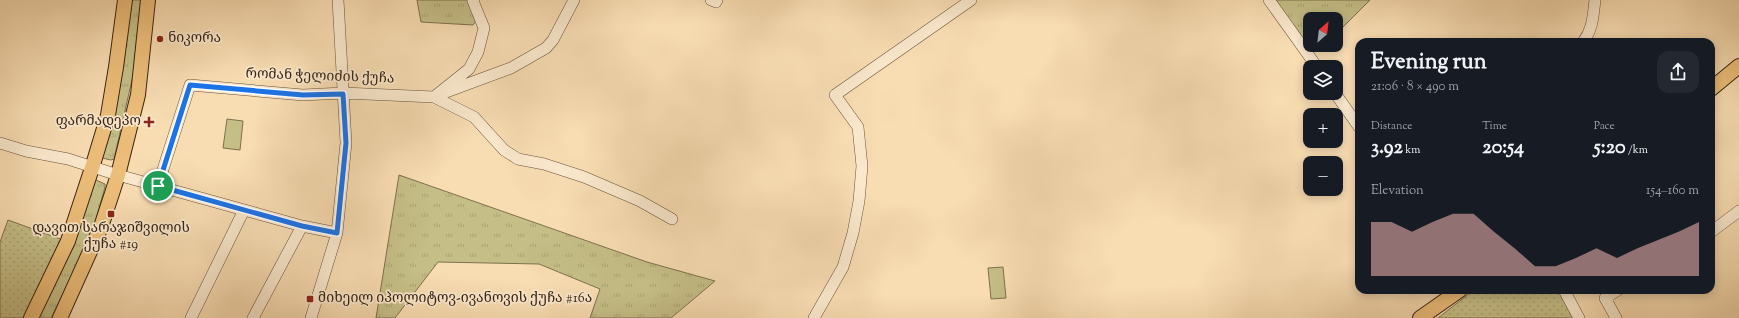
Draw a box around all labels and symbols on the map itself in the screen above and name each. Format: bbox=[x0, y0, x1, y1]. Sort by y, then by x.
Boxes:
north arrow bbox=[1303, 12, 1343, 52]
place label: ნიკორა bbox=[168, 29, 221, 49]
marker: ნიკორა bbox=[155, 34, 165, 44]
street label: რომან ჭელიძის ქუჩა bbox=[245, 64, 395, 90]
place label: ფარმადეპო bbox=[56, 112, 141, 132]
marker: ფარმადეპო bbox=[144, 117, 154, 127]
pin bbox=[141, 169, 175, 203]
marker: დავით სარაჯიშვილის ქუჩა #19 bbox=[106, 209, 116, 219]
place label: დავით სარაჯიშვილის ქუჩა #19 bbox=[32, 219, 190, 255]
place label: მიხეილ იპოლიტოვ-ივანოვის ქუჩა #16ა bbox=[318, 289, 592, 309]
marker: მიხეილ იპოლიტოვ-ივანოვის ქუჩა #16ა bbox=[305, 294, 315, 304]

